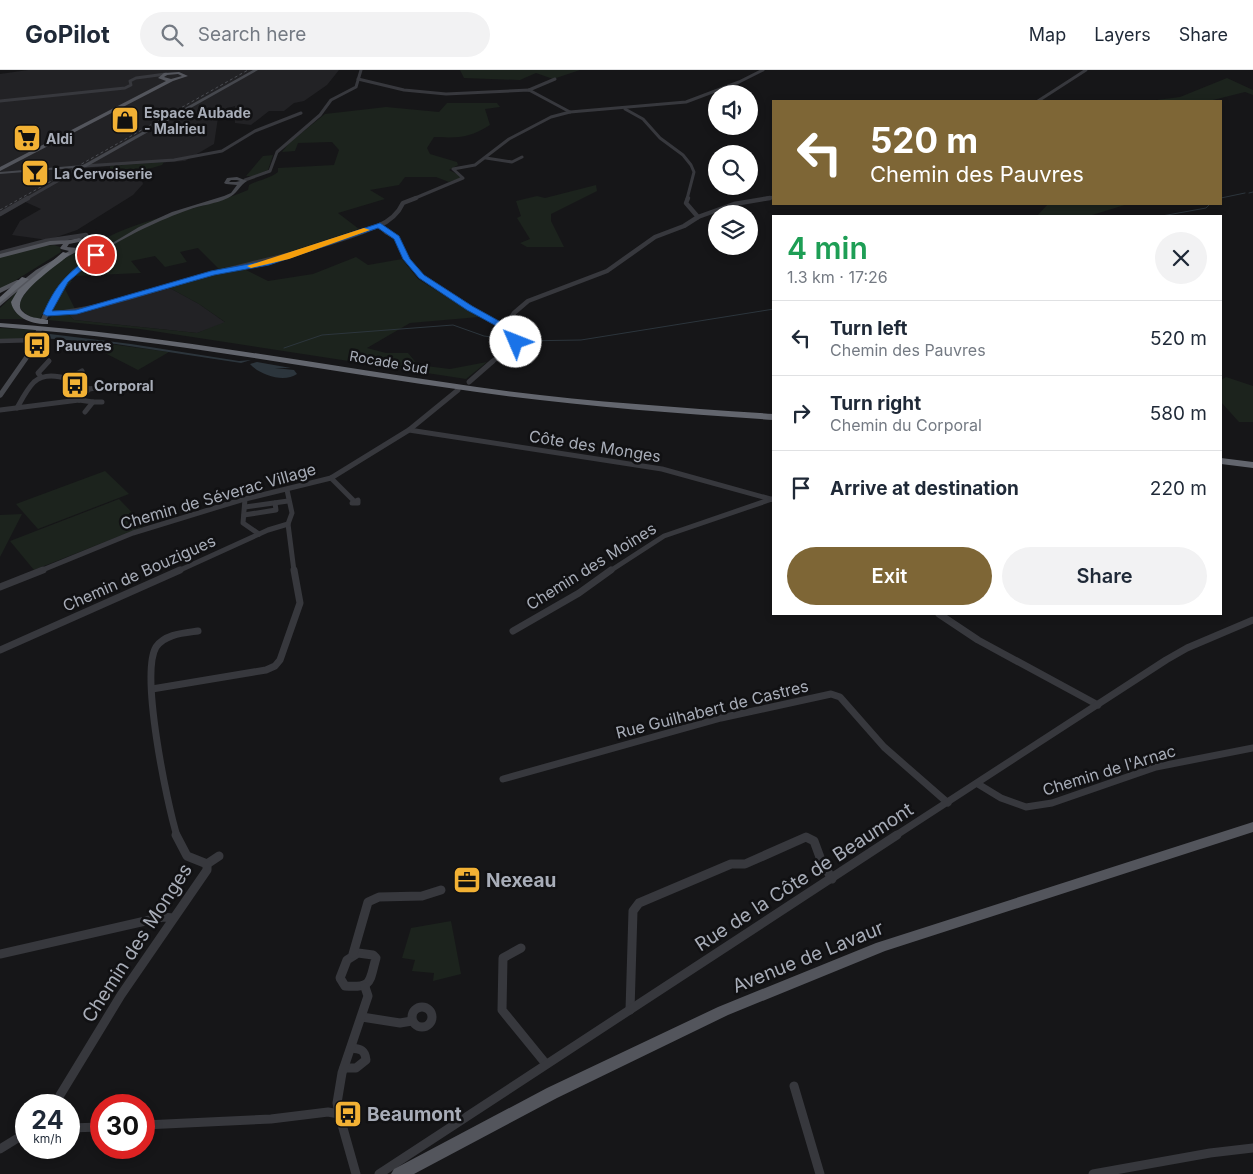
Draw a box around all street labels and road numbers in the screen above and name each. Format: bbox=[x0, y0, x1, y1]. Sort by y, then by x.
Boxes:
street label: Rocade Sud bbox=[348, 347, 430, 377]
street label: Côte des Monges bbox=[528, 426, 662, 466]
street label: Chemin de Séverac Village bbox=[118, 458, 318, 534]
street label: Chemin des Moines bbox=[522, 518, 660, 614]
street label: Chemin de Bouzigues bbox=[59, 530, 219, 616]
street label: Rue Guilhabert de Castres bbox=[614, 675, 810, 743]
street label: Chemin de l'Arnac bbox=[1040, 740, 1178, 800]
street label: Rue de la Côte de Beaumont bbox=[691, 798, 917, 956]
street label: Chemin des Monges bbox=[77, 859, 197, 1027]
street label: Avenue de Lavaur bbox=[729, 916, 887, 998]

